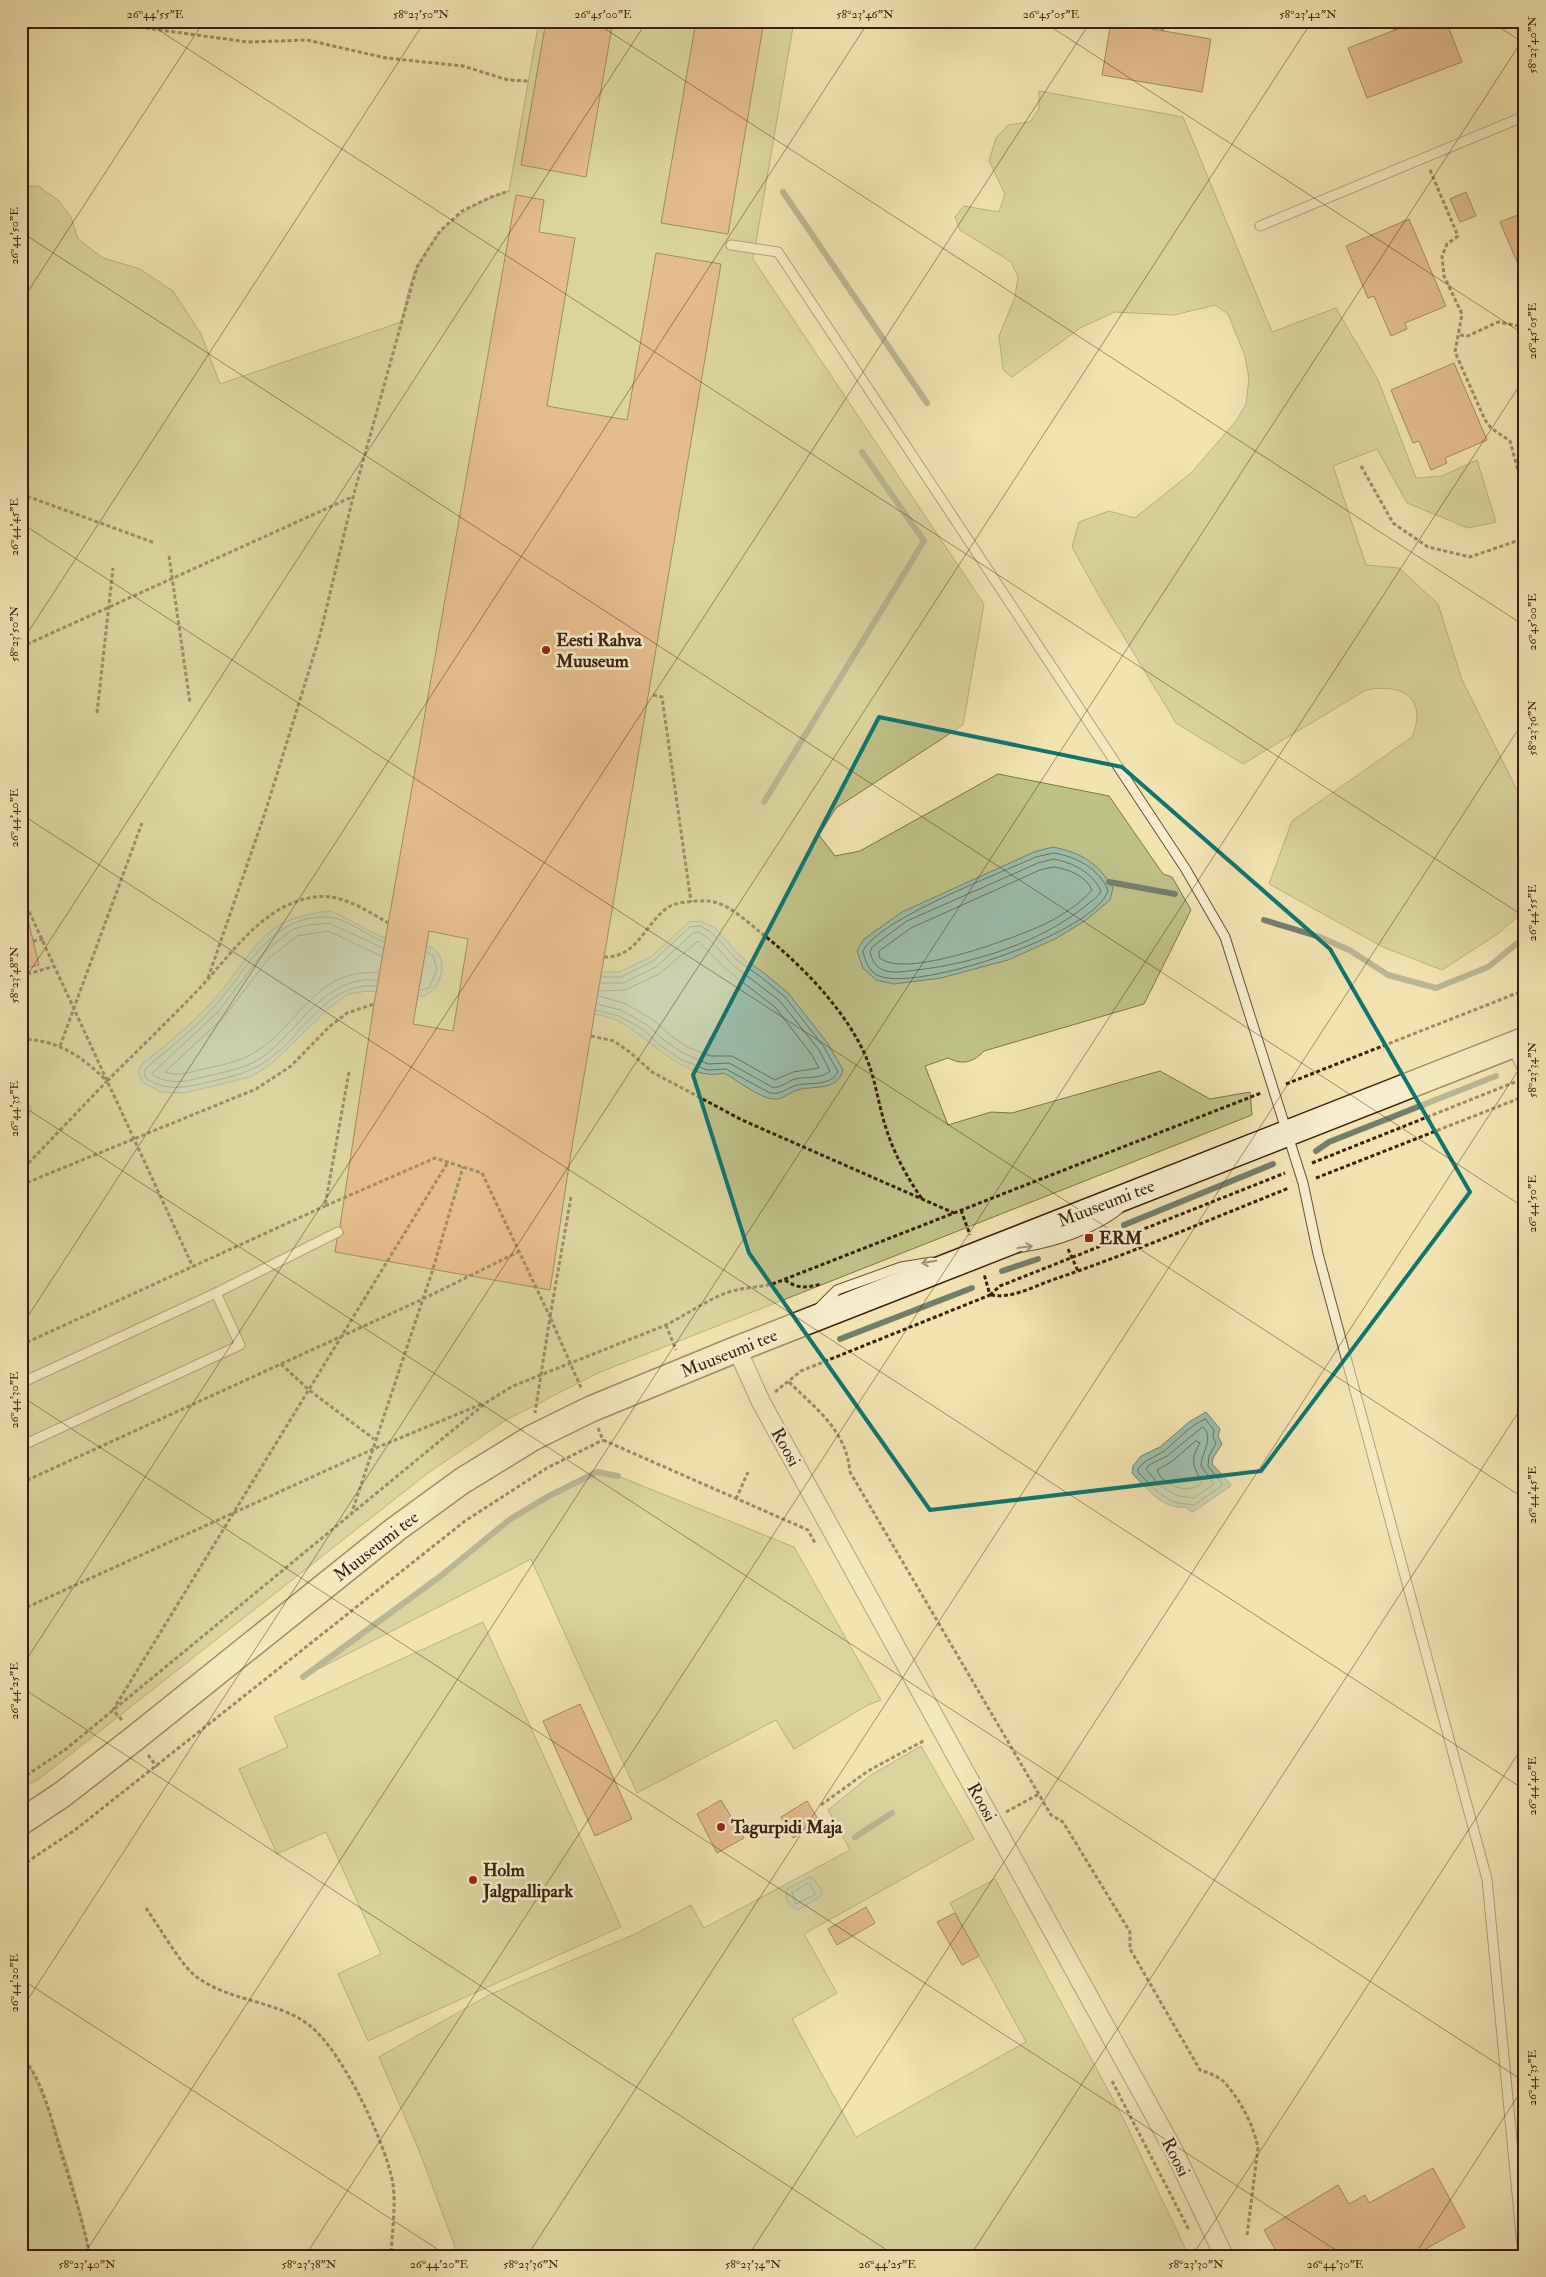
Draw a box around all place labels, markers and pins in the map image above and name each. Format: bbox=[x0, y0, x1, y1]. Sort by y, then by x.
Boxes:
place label: Eesti Rahva Muuseum bbox=[555, 629, 642, 673]
marker: Eesti Rahva Muuseum bbox=[540, 644, 552, 656]
place label: ERM bbox=[1099, 1227, 1143, 1250]
marker: ERM bbox=[1083, 1232, 1095, 1244]
place label: Tagurpidi Maja bbox=[730, 1816, 843, 1839]
marker: Tagurpidi Maja bbox=[715, 1821, 727, 1833]
place label: Holm Jalgpallipark bbox=[482, 1859, 573, 1903]
marker: Holm Jalgpallipark bbox=[467, 1874, 479, 1886]

